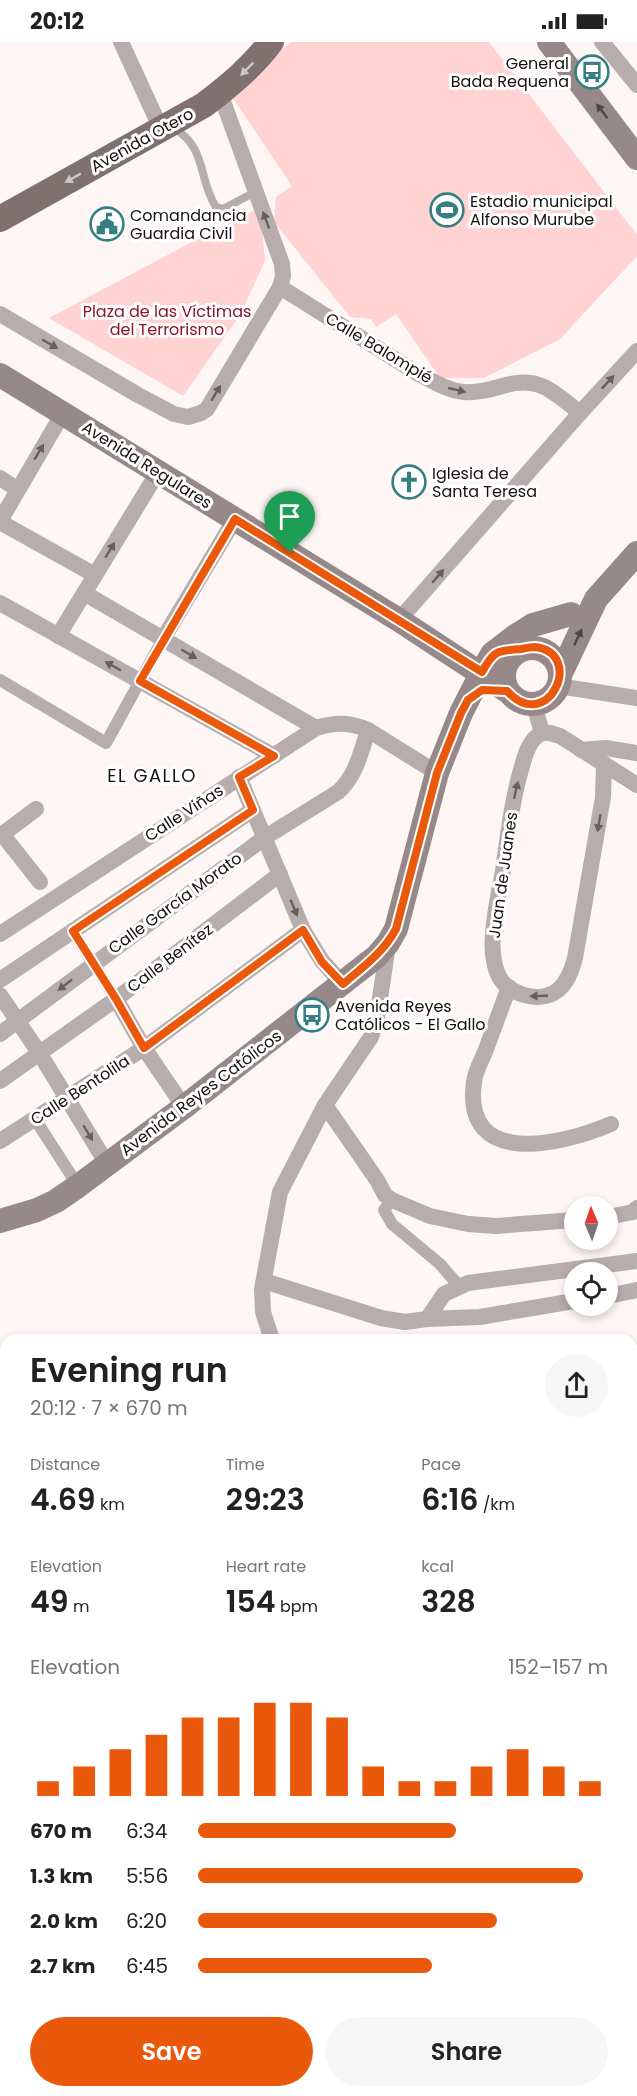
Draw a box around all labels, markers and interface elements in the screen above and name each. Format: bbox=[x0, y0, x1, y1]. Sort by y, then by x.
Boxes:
text: 20:12 bbox=[30, 6, 84, 37]
place label: General Bada Requena bbox=[451, 52, 569, 93]
bus stop icon: General Bada Requena bbox=[574, 54, 610, 90]
one-way arrow bbox=[239, 62, 254, 76]
street label: Avenida Otero bbox=[86, 102, 198, 178]
one-way arrow bbox=[596, 104, 608, 119]
one-way arrow bbox=[64, 173, 81, 183]
place label: Estadio municipal Alfonso Murube bbox=[470, 190, 613, 231]
sports icon: Estadio municipal Alfonso Murube bbox=[429, 192, 465, 228]
place label: Comandancia Guardia Civil bbox=[130, 204, 246, 245]
public building icon: Comandancia Guardia Civil bbox=[89, 206, 125, 242]
one-way arrow bbox=[260, 211, 270, 229]
park label: Plaza de las Víctimas del Terrorismo bbox=[83, 300, 251, 341]
street label: Calle Balompié bbox=[321, 307, 437, 389]
one-way arrow bbox=[42, 338, 58, 349]
one-way arrow bbox=[601, 375, 614, 390]
one-way arrow bbox=[210, 385, 221, 401]
one-way arrow bbox=[448, 385, 466, 395]
street label: Avenida Regulares bbox=[78, 416, 216, 514]
one-way arrow bbox=[34, 444, 45, 460]
place label: Iglesia de Santa Teresa bbox=[432, 462, 537, 503]
church icon: Iglesia de Santa Teresa bbox=[391, 464, 427, 500]
pin bbox=[264, 491, 315, 553]
icon: arrive bbox=[273, 500, 306, 533]
one-way arrow bbox=[105, 542, 116, 558]
one-way arrow bbox=[432, 568, 445, 584]
one-way arrow bbox=[573, 628, 583, 646]
one-way arrow bbox=[181, 649, 198, 659]
one-way arrow bbox=[104, 661, 121, 671]
district label: EL GALLO bbox=[107, 763, 197, 788]
street label: Calle Viñas bbox=[140, 779, 228, 847]
one-way arrow bbox=[512, 780, 521, 799]
street label: Juan de Juanes bbox=[483, 810, 523, 940]
one-way arrow bbox=[594, 813, 603, 832]
street label: Calle García Morato bbox=[103, 847, 247, 959]
one-way arrow bbox=[289, 900, 299, 918]
street label: Calle Benítez bbox=[122, 918, 218, 998]
one-way arrow bbox=[57, 978, 73, 991]
one-way arrow bbox=[530, 991, 549, 1001]
place label: Avenida Reyes Católicos - El Gallo bbox=[335, 995, 486, 1036]
bus stop icon: Avenida Reyes Católicos - El Gallo bbox=[294, 997, 330, 1033]
street label: Avenida Reyes Católicos bbox=[116, 1025, 286, 1161]
street label: Calle Bentolila bbox=[26, 1049, 134, 1131]
one-way arrow bbox=[83, 1125, 94, 1141]
north arrow bbox=[564, 1196, 618, 1250]
map controls bbox=[564, 1196, 618, 1316]
button: locate bbox=[564, 1262, 618, 1316]
text: Evening run bbox=[30, 1347, 228, 1394]
button: share bbox=[545, 1354, 608, 1417]
text: 20:12 · 7 × 670 m bbox=[30, 1394, 188, 1422]
text: Distance bbox=[30, 1453, 100, 1476]
text: Time bbox=[226, 1453, 265, 1476]
text: Pace bbox=[421, 1453, 461, 1476]
text: 4.69 bbox=[30, 1478, 96, 1521]
text: 29:23 bbox=[226, 1478, 305, 1521]
text: 6:16 bbox=[421, 1478, 478, 1521]
text: km bbox=[96, 1493, 125, 1516]
text: /km bbox=[478, 1493, 515, 1516]
text: Elevation bbox=[30, 1555, 102, 1578]
text: Heart rate bbox=[226, 1555, 306, 1578]
text: kcal bbox=[421, 1555, 454, 1578]
text: 49 bbox=[30, 1580, 69, 1623]
text: 154 bbox=[226, 1580, 276, 1623]
text: 328 bbox=[421, 1580, 476, 1623]
text: m bbox=[69, 1595, 89, 1618]
text: bpm bbox=[276, 1595, 318, 1618]
text: Elevation bbox=[30, 1653, 120, 1681]
text: 152–157 m bbox=[508, 1653, 608, 1681]
text: 670 m bbox=[30, 1817, 92, 1845]
text: 6:34 bbox=[126, 1817, 167, 1845]
text: 1.3 km bbox=[30, 1862, 93, 1890]
text: 5:56 bbox=[126, 1862, 168, 1890]
text: 2.0 km bbox=[30, 1907, 98, 1935]
text: 6:20 bbox=[126, 1907, 167, 1935]
text: 2.7 km bbox=[30, 1952, 96, 1980]
text: 6:45 bbox=[126, 1952, 168, 1980]
button: Save bbox=[30, 2017, 313, 2086]
button: Share bbox=[325, 2017, 608, 2086]

